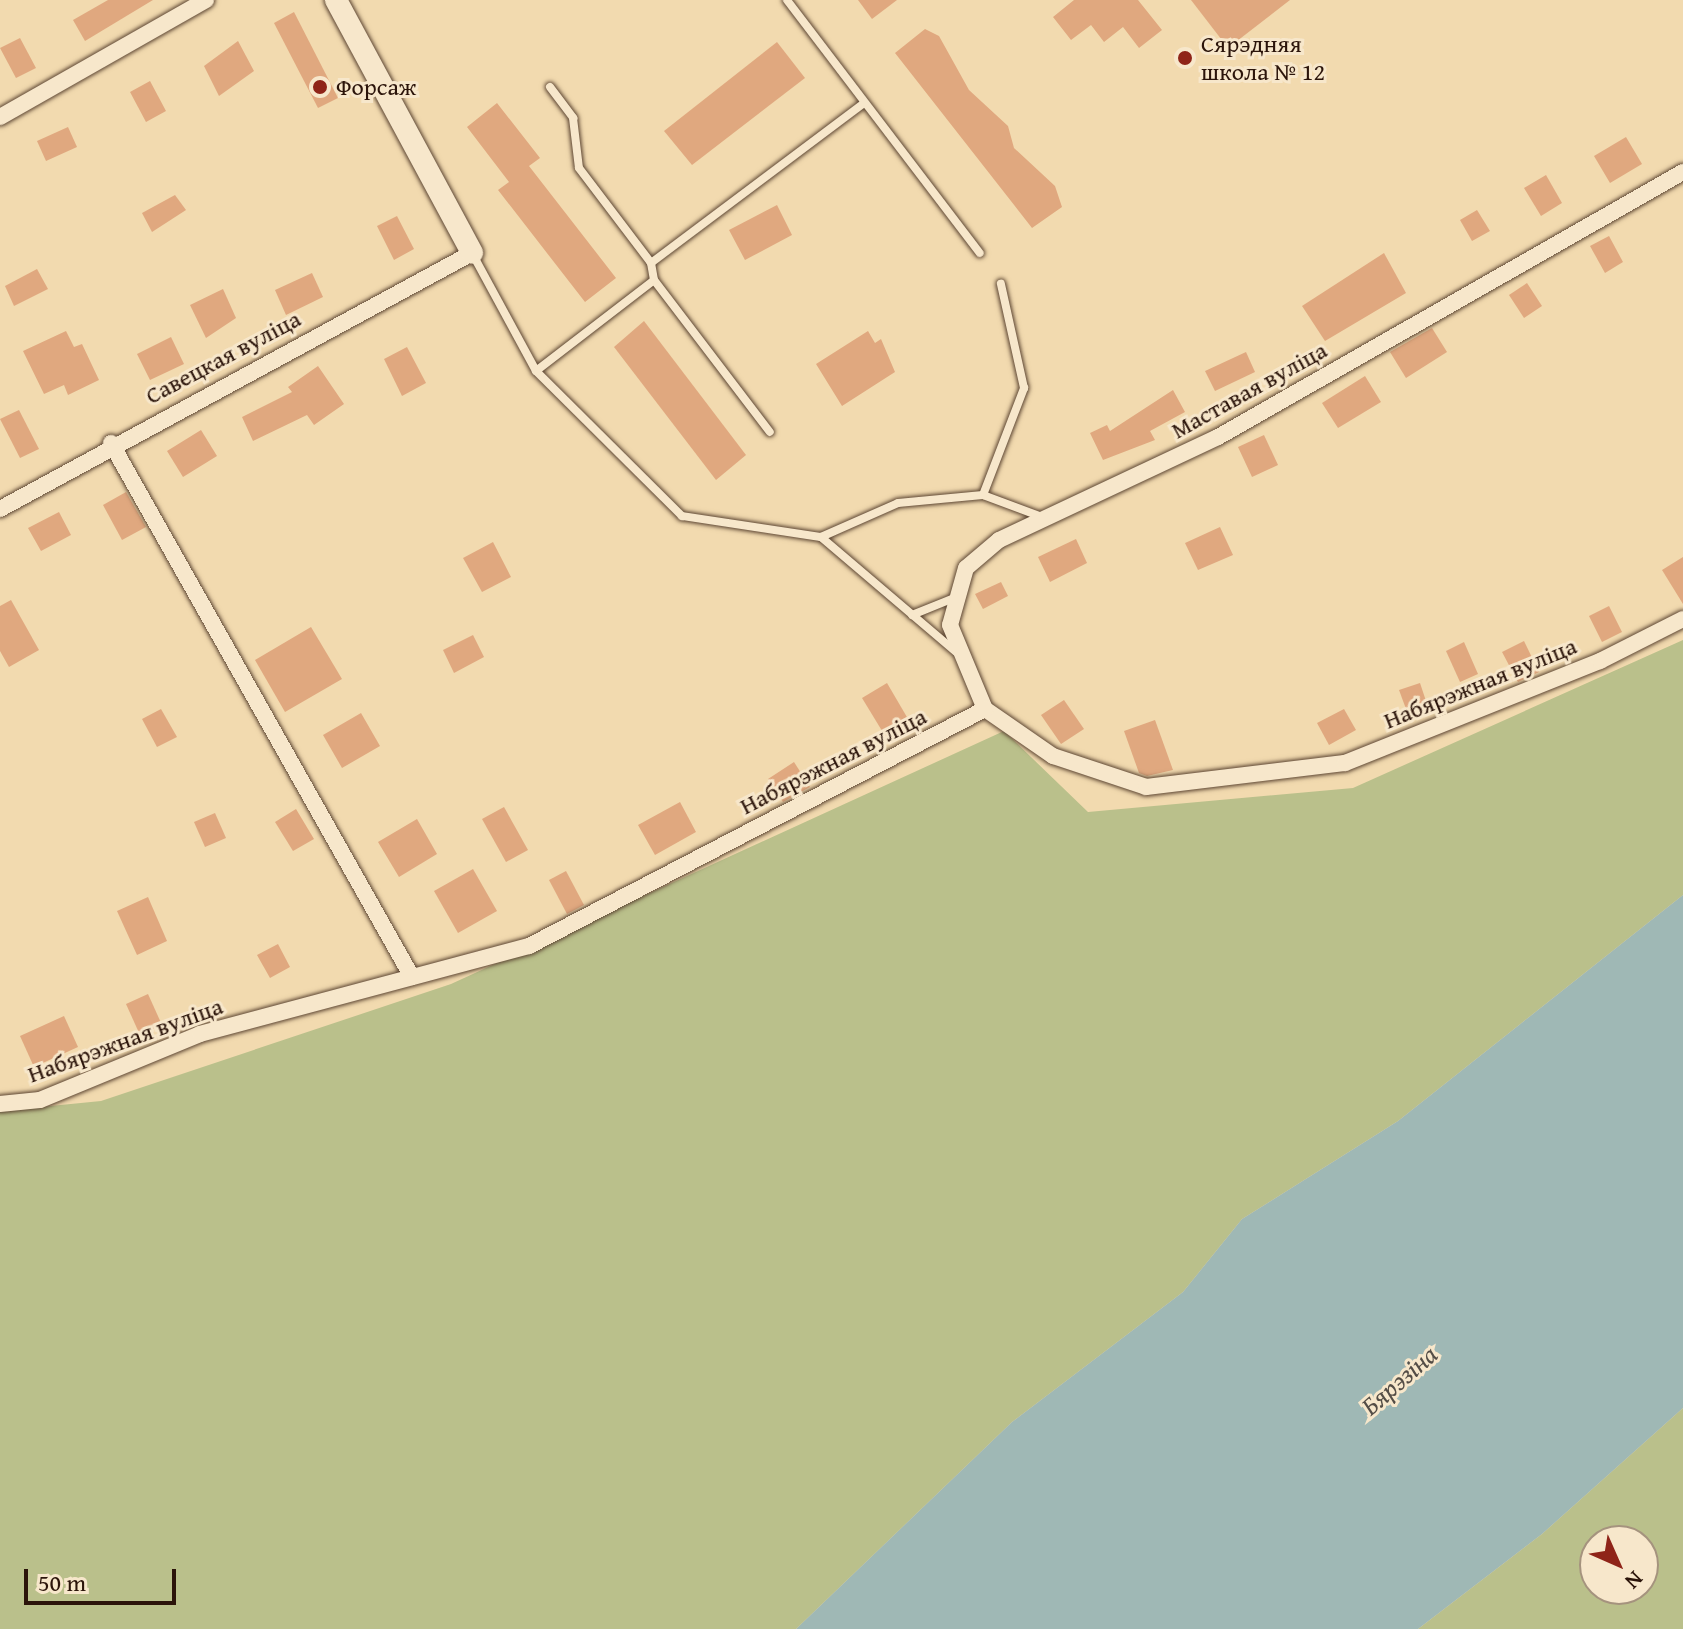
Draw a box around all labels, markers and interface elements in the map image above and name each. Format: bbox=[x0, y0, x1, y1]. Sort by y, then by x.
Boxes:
place label: Сярэдняя школа № 12 bbox=[1201, 30, 1325, 86]
marker: Сярэдняя школа № 12 bbox=[1176, 49, 1194, 67]
place label: Форсаж bbox=[336, 73, 416, 101]
marker: Форсаж bbox=[311, 78, 329, 96]
street label: Савецкая вуліца bbox=[141, 304, 305, 410]
street label: Маставая вуліца bbox=[1166, 335, 1332, 445]
street label: Набярэжная вуліца bbox=[1379, 631, 1581, 735]
street label: Набярэжная вуліца bbox=[735, 702, 931, 820]
street label: Набярэжная вуліца bbox=[24, 991, 226, 1089]
water label: Бярэзіна bbox=[1355, 1339, 1443, 1421]
north arrow bbox=[1579, 1525, 1659, 1605]
scale bar bbox=[28, 1553, 180, 1603]
text: N bbox=[1618, 1564, 1651, 1597]
text: 50 m bbox=[38, 1565, 86, 1600]

